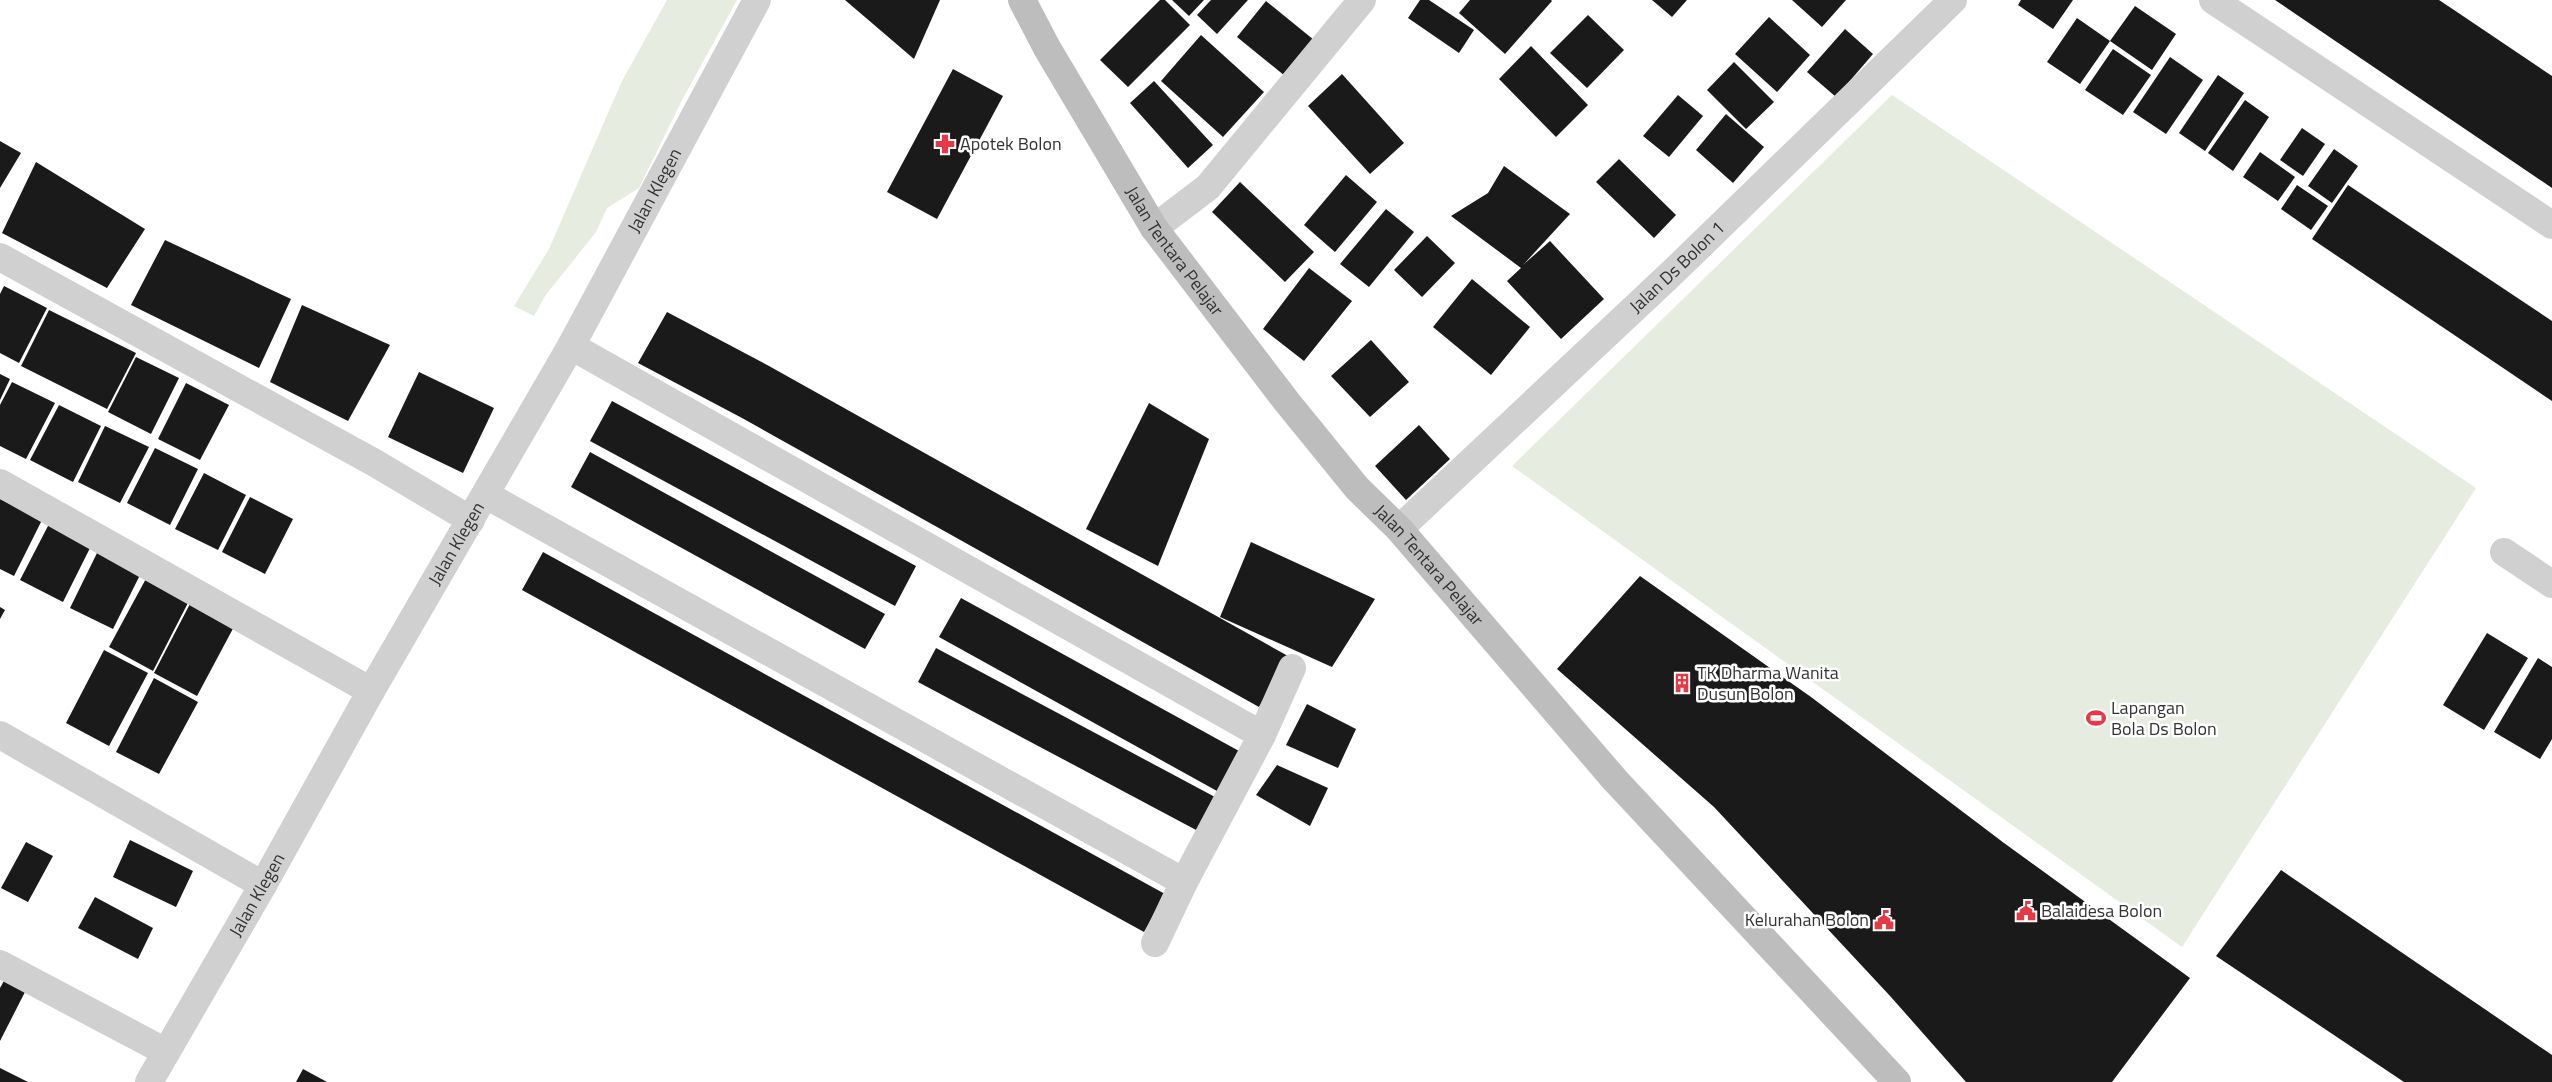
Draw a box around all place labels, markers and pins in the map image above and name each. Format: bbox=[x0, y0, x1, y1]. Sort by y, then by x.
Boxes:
place label: Apotek Bolon bbox=[960, 130, 1062, 157]
pharmacy icon: Apotek Bolon bbox=[934, 133, 956, 155]
place label: TK Dharma Wanita Dusun Bolon bbox=[1697, 659, 1839, 707]
building icon: TK Dharma Wanita Dusun Bolon bbox=[1671, 672, 1693, 694]
place label: Lapangan Bola Ds Bolon bbox=[2111, 694, 2217, 742]
sports icon: Lapangan Bola Ds Bolon bbox=[2085, 707, 2107, 729]
place label: Balaidesa Bolon bbox=[2041, 897, 2162, 924]
public building icon: Balaidesa Bolon bbox=[2015, 900, 2037, 922]
place label: Kelurahan Bolon bbox=[1745, 906, 1869, 933]
public building icon: Kelurahan Bolon bbox=[1873, 909, 1895, 931]

